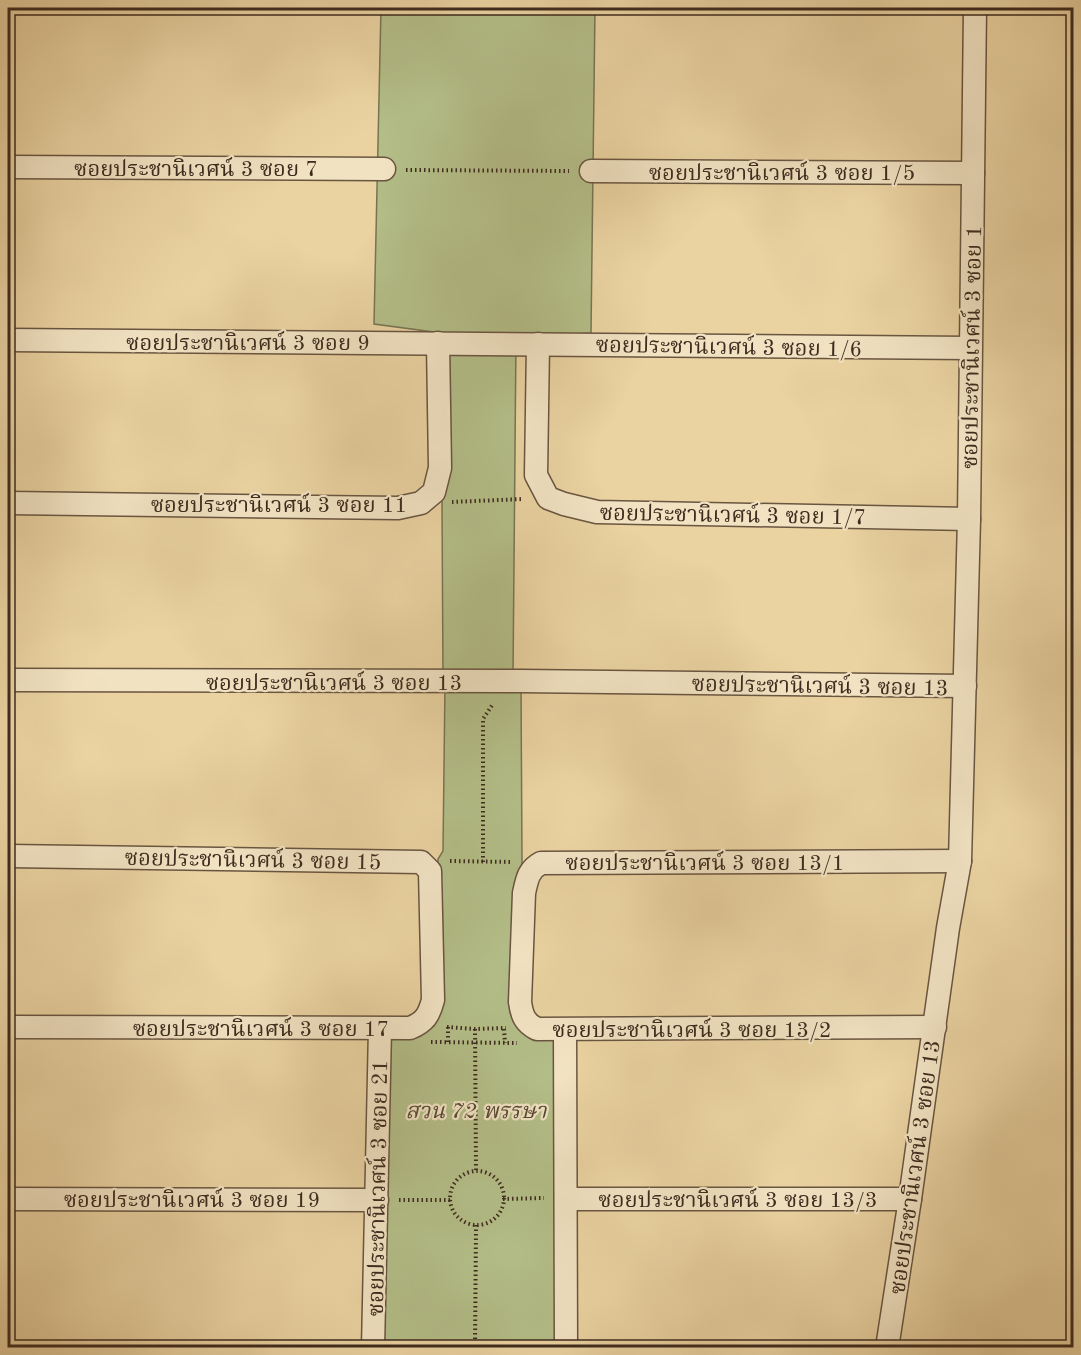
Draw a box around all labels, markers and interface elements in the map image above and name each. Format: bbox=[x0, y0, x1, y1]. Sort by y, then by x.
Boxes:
street label: ซอยประชานิเวศน์ 3 ซอย 7 bbox=[74, 156, 318, 181]
street label: ซอยประชานิเวศน์ 3 ซอย 1/5 bbox=[649, 160, 915, 185]
street label: ซอยประชานิเวศน์ 3 ซอย 1 bbox=[957, 225, 986, 469]
street label: ซอยประชานิเวศน์ 3 ซอย 9 bbox=[126, 330, 370, 355]
street label: ซอยประชานิเวศน์ 3 ซอย 1/6 bbox=[596, 332, 862, 361]
street label: ซอยประชานิเวศน์ 3 ซอย 11 bbox=[151, 492, 407, 517]
street label: ซอยประชานิเวศน์ 3 ซอย 1/7 bbox=[600, 500, 866, 529]
street label: ซอยประชานิเวศน์ 3 ซอย 13 bbox=[206, 670, 462, 695]
street label: ซอยประชานิเวศน์ 3 ซอย 13 bbox=[691, 671, 949, 700]
street label: ซอยประชานิเวศน์ 3 ซอย 15 bbox=[124, 845, 382, 874]
street label: ซอยประชานิเวศน์ 3 ซอย 13/1 bbox=[565, 850, 845, 875]
street label: ซอยประชานิเวศน์ 3 ซอย 17 bbox=[133, 1016, 389, 1041]
street label: ซอยประชานิเวศน์ 3 ซอย 13/2 bbox=[552, 1017, 832, 1042]
street label: ซอยประชานิเวศน์ 3 ซอย 13 bbox=[884, 1038, 945, 1296]
street label: ซอยประชานิเวศน์ 3 ซอย 21 bbox=[363, 1059, 392, 1317]
park label: สวน 72 พรรษา bbox=[406, 1101, 548, 1123]
street label: ซอยประชานิเวศน์ 3 ซอย 19 bbox=[64, 1187, 320, 1212]
street label: ซอยประชานิเวศน์ 3 ซอย 13/3 bbox=[598, 1187, 878, 1212]

